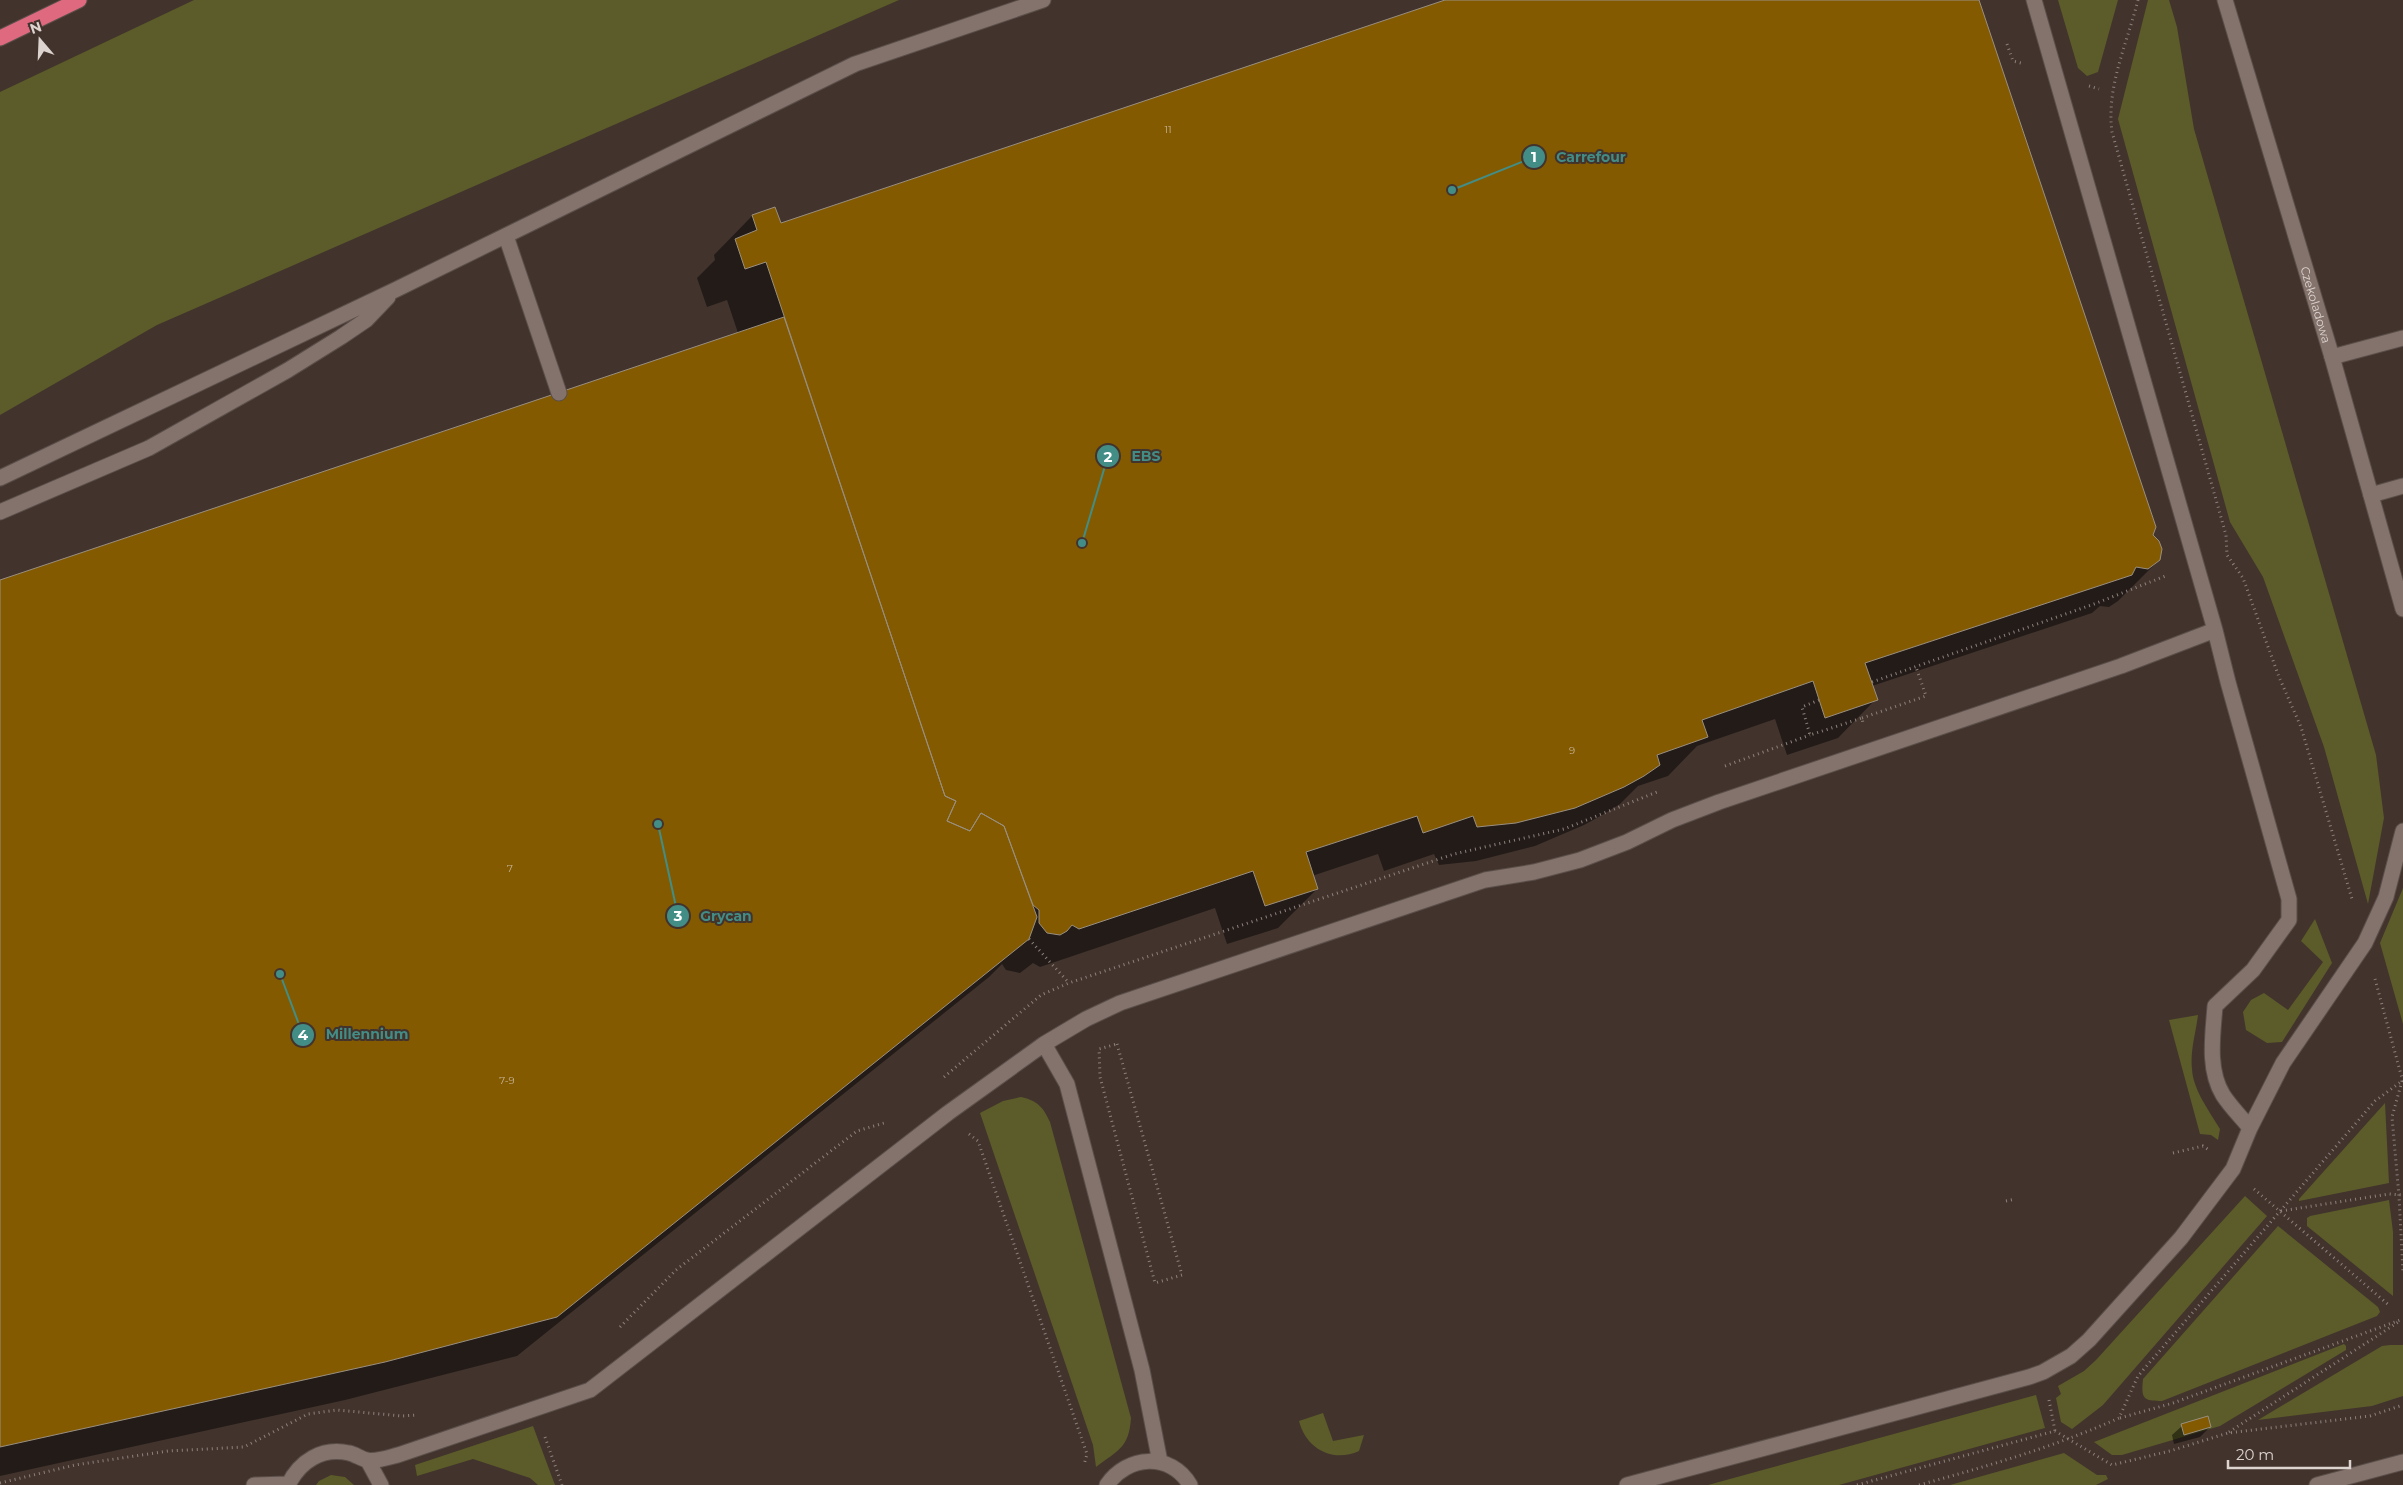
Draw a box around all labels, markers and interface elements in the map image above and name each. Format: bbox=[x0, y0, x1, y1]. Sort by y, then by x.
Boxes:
north arrow bbox=[15, 15, 65, 65]
text: N bbox=[27, 17, 44, 38]
house number: 11 bbox=[1164, 123, 1172, 136]
callout: Carrefour bbox=[1521, 142, 1636, 171]
text: 1 bbox=[1531, 147, 1537, 166]
text: Carrefour bbox=[1556, 148, 1626, 166]
street label: Czekoladowa bbox=[2298, 264, 2335, 345]
callout: EBS bbox=[1096, 442, 1170, 471]
text: 2 bbox=[1104, 447, 1113, 466]
text: EBS bbox=[1131, 447, 1161, 465]
house number: 9 bbox=[1569, 744, 1575, 757]
house number: 7 bbox=[507, 862, 513, 875]
callout: Grycan bbox=[665, 901, 762, 930]
text: 3 bbox=[673, 906, 683, 925]
text: Grycan bbox=[700, 907, 752, 925]
callout: Millennium bbox=[291, 1020, 418, 1049]
text: 4 bbox=[298, 1025, 309, 1044]
text: Millennium bbox=[326, 1025, 408, 1043]
house number: 7-9 bbox=[499, 1074, 515, 1087]
scale bar bbox=[2228, 1438, 2350, 1470]
text: 20 m bbox=[2236, 1445, 2274, 1464]

